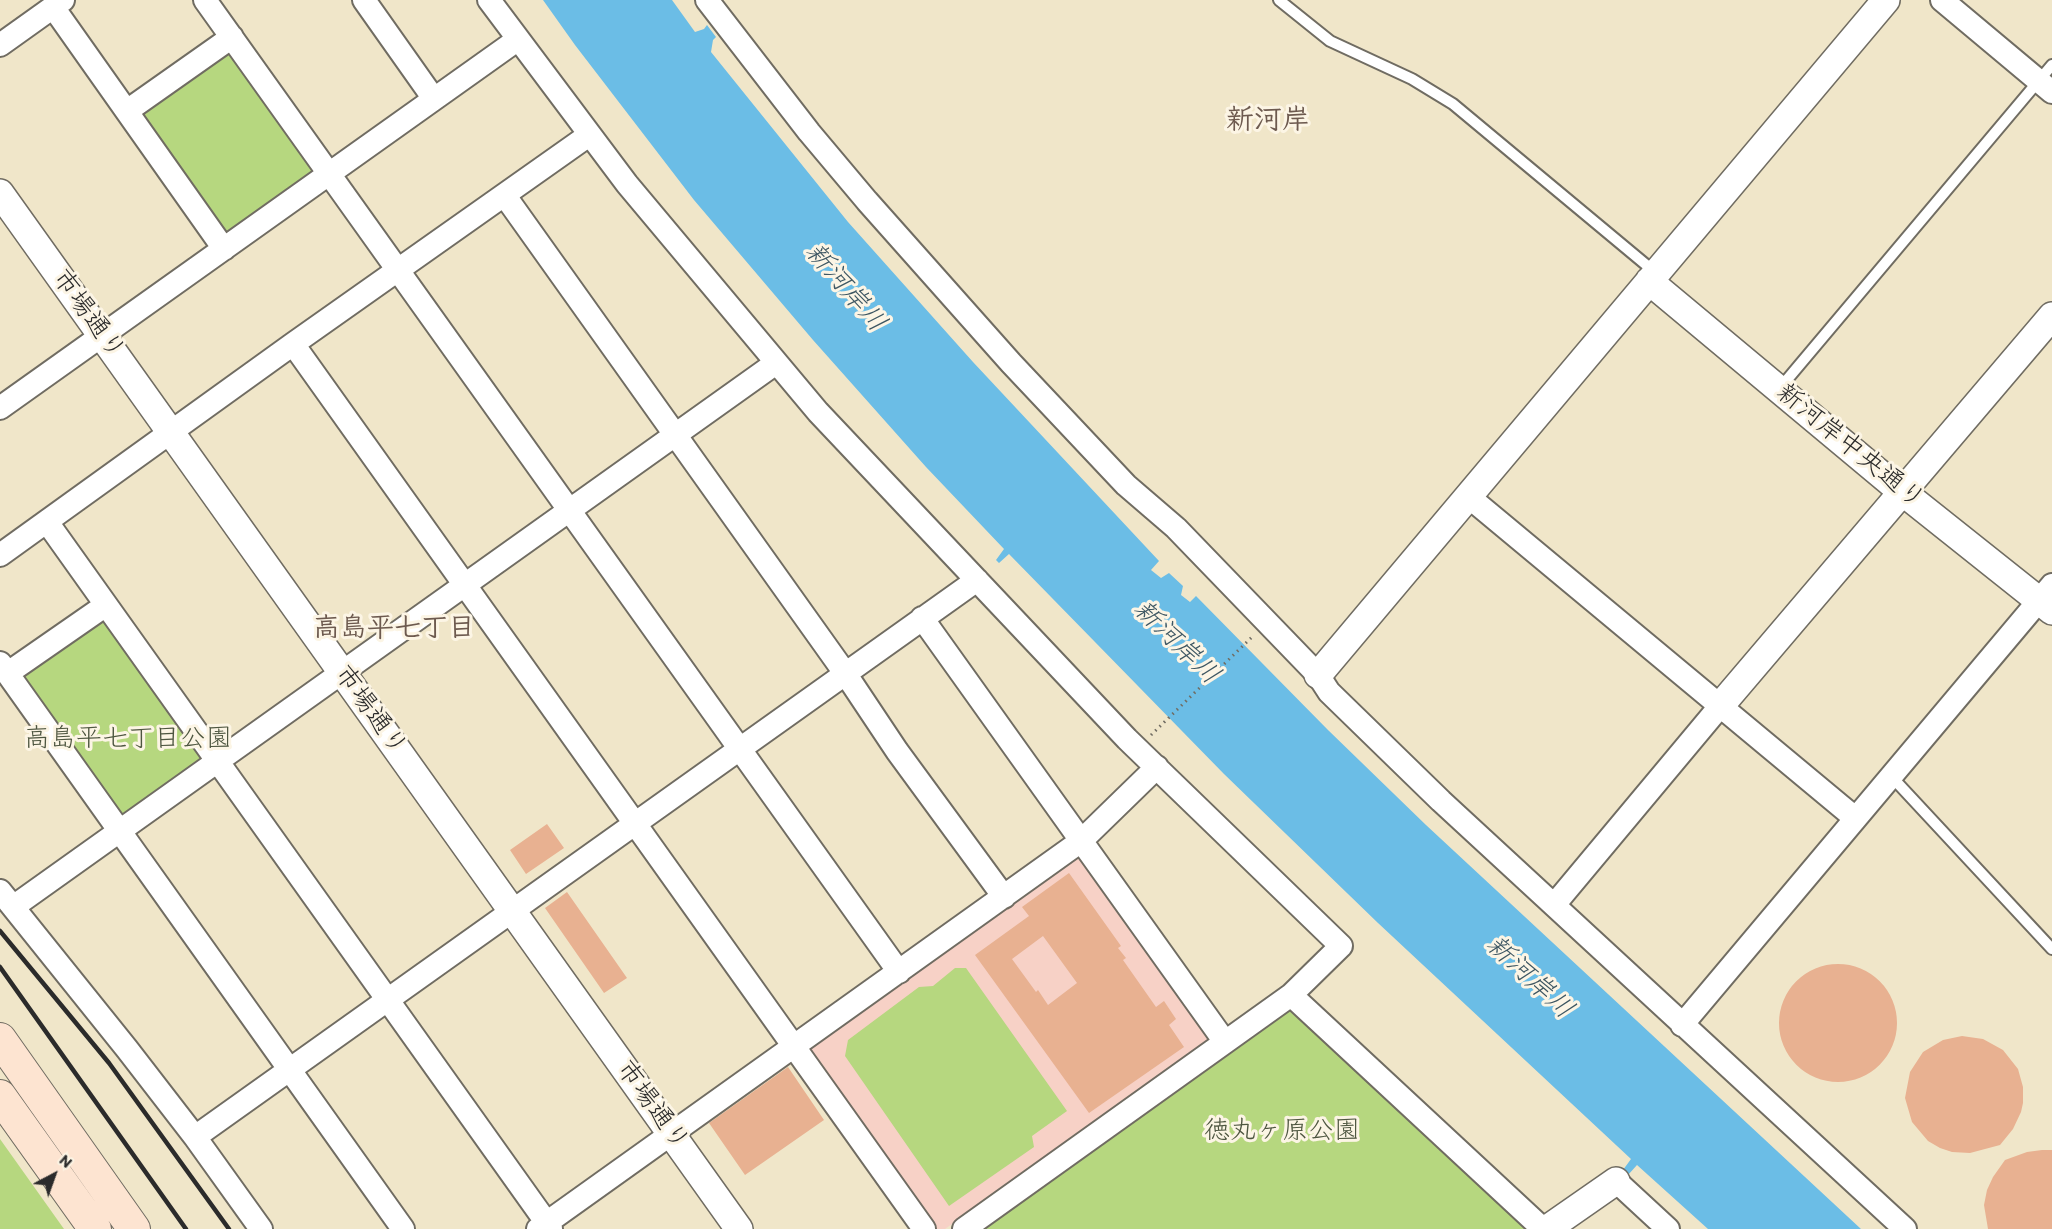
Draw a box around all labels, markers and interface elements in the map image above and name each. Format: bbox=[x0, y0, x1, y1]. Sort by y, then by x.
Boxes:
district label: 新河岸 bbox=[1226, 104, 1310, 138]
water label: 新河岸川 bbox=[797, 237, 893, 339]
street label: 市場通り bbox=[45, 264, 131, 366]
street label: 新河岸中央通り bbox=[1769, 378, 1931, 516]
water label: 新河岸川 bbox=[1126, 594, 1226, 692]
district label: 高島平七丁目 bbox=[313, 613, 475, 645]
street label: 市場通り bbox=[327, 660, 413, 762]
park label: 高島平七丁目公園 bbox=[24, 723, 232, 755]
water label: 新河岸川 bbox=[1478, 929, 1580, 1027]
street label: 市場通り bbox=[609, 1055, 695, 1157]
park label: 徳丸ヶ原公園 bbox=[1204, 1115, 1360, 1147]
north arrow bbox=[24, 1145, 84, 1205]
text: N bbox=[56, 1150, 76, 1172]

